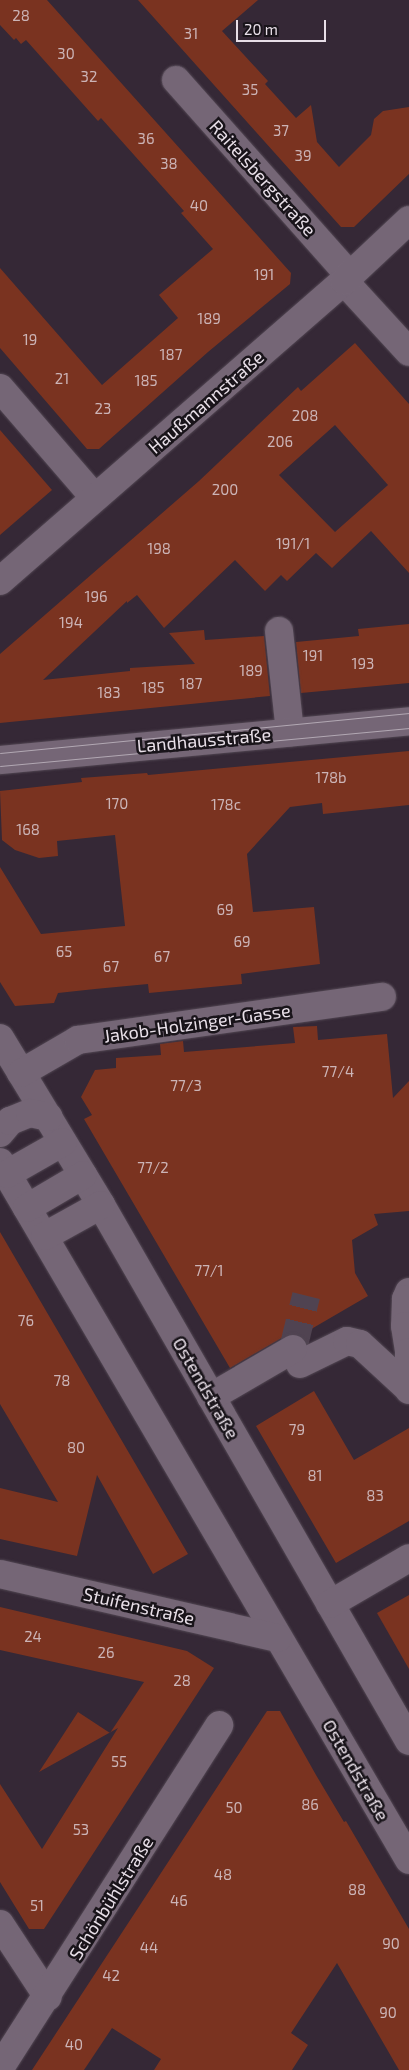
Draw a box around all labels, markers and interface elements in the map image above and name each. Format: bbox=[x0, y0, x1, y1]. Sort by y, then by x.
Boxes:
house number: 28 bbox=[12, 7, 30, 25]
scale bar bbox=[239, 10, 329, 42]
text: 20 m bbox=[244, 20, 278, 38]
house number: 31 bbox=[184, 25, 198, 43]
house number: 30 bbox=[57, 45, 75, 63]
house number: 32 bbox=[81, 68, 97, 86]
house number: 35 bbox=[242, 81, 258, 99]
street label: Raitelsbergstraße bbox=[205, 116, 321, 240]
house number: 37 bbox=[273, 122, 289, 140]
house number: 36 bbox=[138, 130, 154, 148]
house number: 39 bbox=[295, 147, 311, 165]
house number: 38 bbox=[160, 155, 178, 173]
house number: 40 bbox=[190, 197, 208, 215]
house number: 191 bbox=[254, 266, 274, 284]
house number: 189 bbox=[197, 310, 221, 328]
house number: 19 bbox=[23, 331, 37, 349]
street label: Haußmannstraße bbox=[144, 346, 268, 458]
house number: 187 bbox=[160, 346, 182, 364]
house number: 21 bbox=[55, 370, 69, 388]
house number: 185 bbox=[134, 372, 158, 390]
house number: 23 bbox=[95, 400, 111, 418]
house number: 208 bbox=[292, 407, 318, 425]
house number: 206 bbox=[267, 433, 293, 451]
house number: 200 bbox=[212, 481, 238, 499]
house number: 191/1 bbox=[276, 535, 310, 553]
house number: 198 bbox=[147, 540, 171, 558]
house number: 196 bbox=[84, 588, 108, 606]
house number: 194 bbox=[59, 614, 83, 632]
house number: 191 bbox=[303, 647, 323, 665]
house number: 193 bbox=[352, 655, 374, 673]
house number: 189 bbox=[239, 662, 263, 680]
house number: 187 bbox=[180, 675, 202, 693]
house number: 185 bbox=[141, 679, 165, 697]
house number: 183 bbox=[97, 684, 121, 702]
street label: Landhausstraße bbox=[136, 723, 272, 757]
house number: 178b bbox=[315, 769, 347, 787]
house number: 170 bbox=[106, 795, 128, 813]
house number: 178c bbox=[211, 796, 241, 814]
house number: 168 bbox=[16, 821, 40, 839]
house number: 69 bbox=[216, 901, 234, 919]
house number: 69 bbox=[233, 933, 251, 951]
house number: 65 bbox=[56, 943, 72, 961]
house number: 67 bbox=[154, 948, 170, 966]
house number: 67 bbox=[103, 958, 119, 976]
street label: Jakob-Holzinger-Gasse bbox=[102, 999, 292, 1047]
house number: 77/4 bbox=[322, 1063, 354, 1081]
house number: 77/3 bbox=[170, 1077, 202, 1095]
house number: 77/2 bbox=[137, 1159, 169, 1177]
house number: 77/1 bbox=[194, 1262, 224, 1280]
house number: 76 bbox=[18, 1312, 34, 1330]
street label: Ostendstraße bbox=[168, 1334, 244, 1442]
house number: 78 bbox=[54, 1372, 70, 1390]
house number: 79 bbox=[289, 1421, 305, 1439]
house number: 80 bbox=[67, 1439, 85, 1457]
house number: 81 bbox=[307, 1467, 323, 1485]
house number: 83 bbox=[366, 1487, 384, 1505]
street label: Stuifenstraße bbox=[81, 1583, 197, 1629]
house number: 24 bbox=[24, 1628, 42, 1646]
house number: 26 bbox=[97, 1644, 115, 1662]
house number: 28 bbox=[173, 1672, 191, 1690]
street label: Ostendstraße bbox=[318, 1716, 394, 1824]
house number: 55 bbox=[111, 1753, 127, 1771]
house number: 86 bbox=[301, 1796, 319, 1814]
house number: 50 bbox=[225, 1799, 243, 1817]
house number: 53 bbox=[73, 1821, 89, 1839]
street label: Schönbühlstraße bbox=[64, 1832, 158, 1964]
house number: 48 bbox=[214, 1866, 232, 1884]
house number: 88 bbox=[348, 1881, 366, 1899]
house number: 46 bbox=[170, 1892, 188, 1910]
house number: 51 bbox=[30, 1897, 44, 1915]
house number: 90 bbox=[382, 1935, 400, 1953]
house number: 44 bbox=[140, 1939, 158, 1957]
house number: 42 bbox=[102, 1967, 120, 1985]
house number: 90 bbox=[379, 2004, 397, 2022]
house number: 40 bbox=[65, 2036, 83, 2054]

